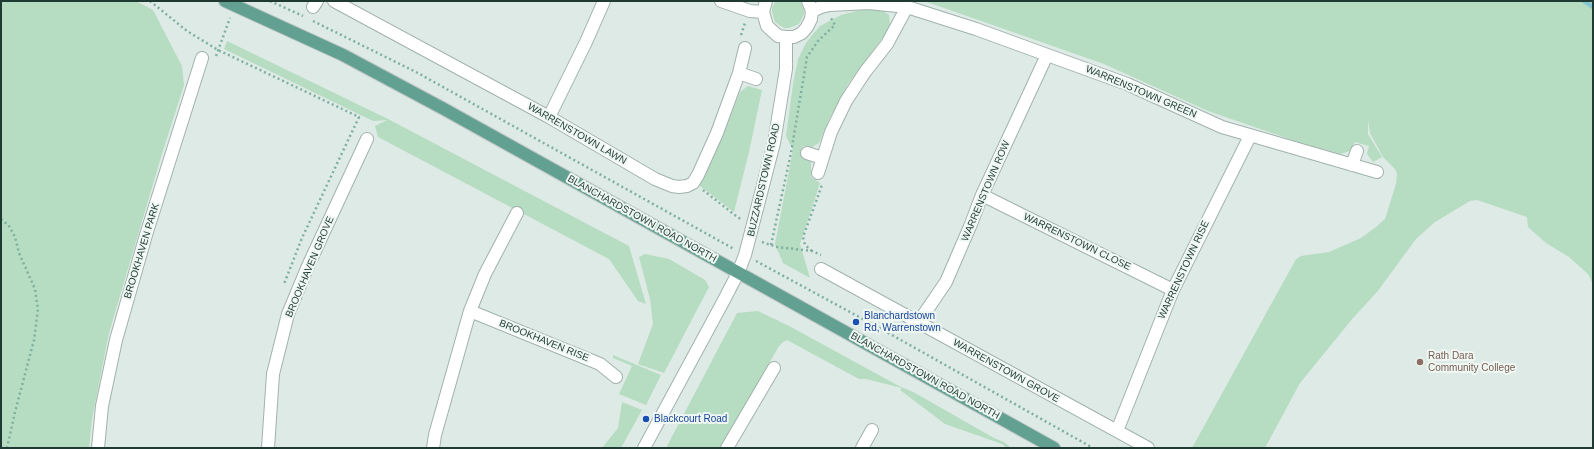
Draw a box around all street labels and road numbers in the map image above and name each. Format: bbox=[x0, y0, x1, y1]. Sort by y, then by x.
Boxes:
street label: WARRENSTOWN GREEN bbox=[1084, 63, 1198, 121]
street label: WARRENSTOWN LAWN bbox=[525, 101, 629, 167]
street label: BUZZARDSTOWN ROAD bbox=[745, 122, 783, 238]
street label: WARRENSTOWN ROW bbox=[959, 139, 1013, 243]
street label: BLANCHARDSTOWN ROAD NORTH bbox=[565, 173, 719, 265]
street label: BROOKHAVEN PARK bbox=[122, 202, 162, 300]
street label: WARRENSTOWN CLOSE bbox=[1021, 211, 1133, 273]
street label: BROOKHAVEN GROVE bbox=[283, 215, 337, 319]
street label: WARRENSTOWN RISE bbox=[1156, 219, 1212, 321]
street label: BROOKHAVEN RISE bbox=[497, 317, 591, 365]
street label: BLANCHARDSTOWN ROAD NORTH bbox=[848, 330, 1002, 422]
street label: WARRENSTOWN GROVE bbox=[951, 337, 1061, 405]

